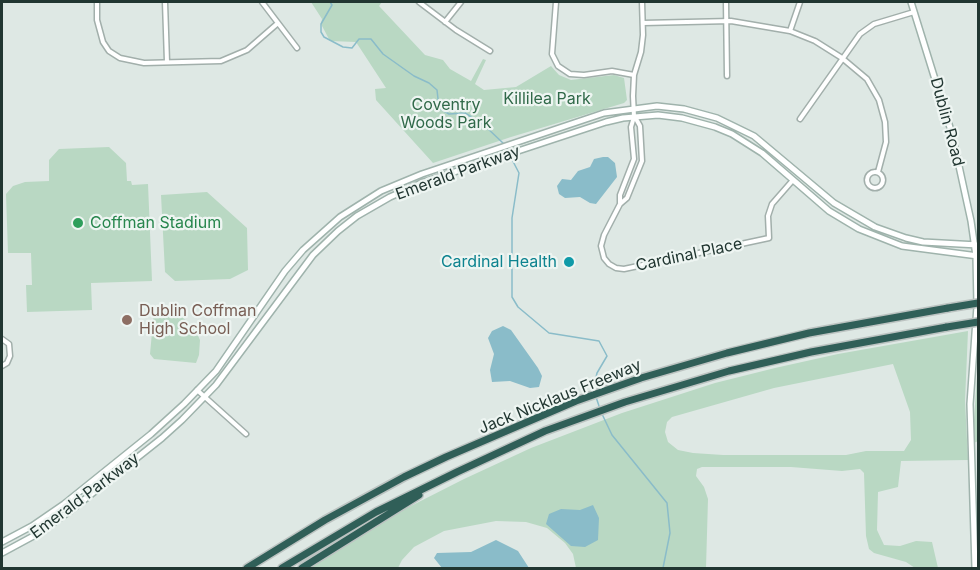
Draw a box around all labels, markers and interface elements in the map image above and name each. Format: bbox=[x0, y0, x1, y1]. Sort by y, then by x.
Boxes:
street label: Dublin Road bbox=[926, 76, 968, 168]
park label: Killilea Park bbox=[503, 89, 591, 109]
park label: Coventry Woods Park bbox=[400, 95, 492, 133]
street label: Emerald Parkway bbox=[393, 142, 523, 204]
place label: Coffman Stadium bbox=[90, 213, 221, 233]
marker: Coffman Stadium bbox=[71, 216, 85, 230]
street label: Cardinal Place bbox=[634, 234, 744, 276]
place label: Cardinal Health bbox=[441, 252, 557, 272]
marker: Cardinal Health bbox=[562, 255, 576, 269]
place label: Dublin Coffman High School bbox=[139, 301, 256, 339]
marker: Dublin Coffman High School bbox=[120, 313, 134, 327]
street label: Jack Nicklaus Freeway bbox=[476, 356, 644, 438]
street label: Emerald Parkway bbox=[27, 449, 143, 543]

